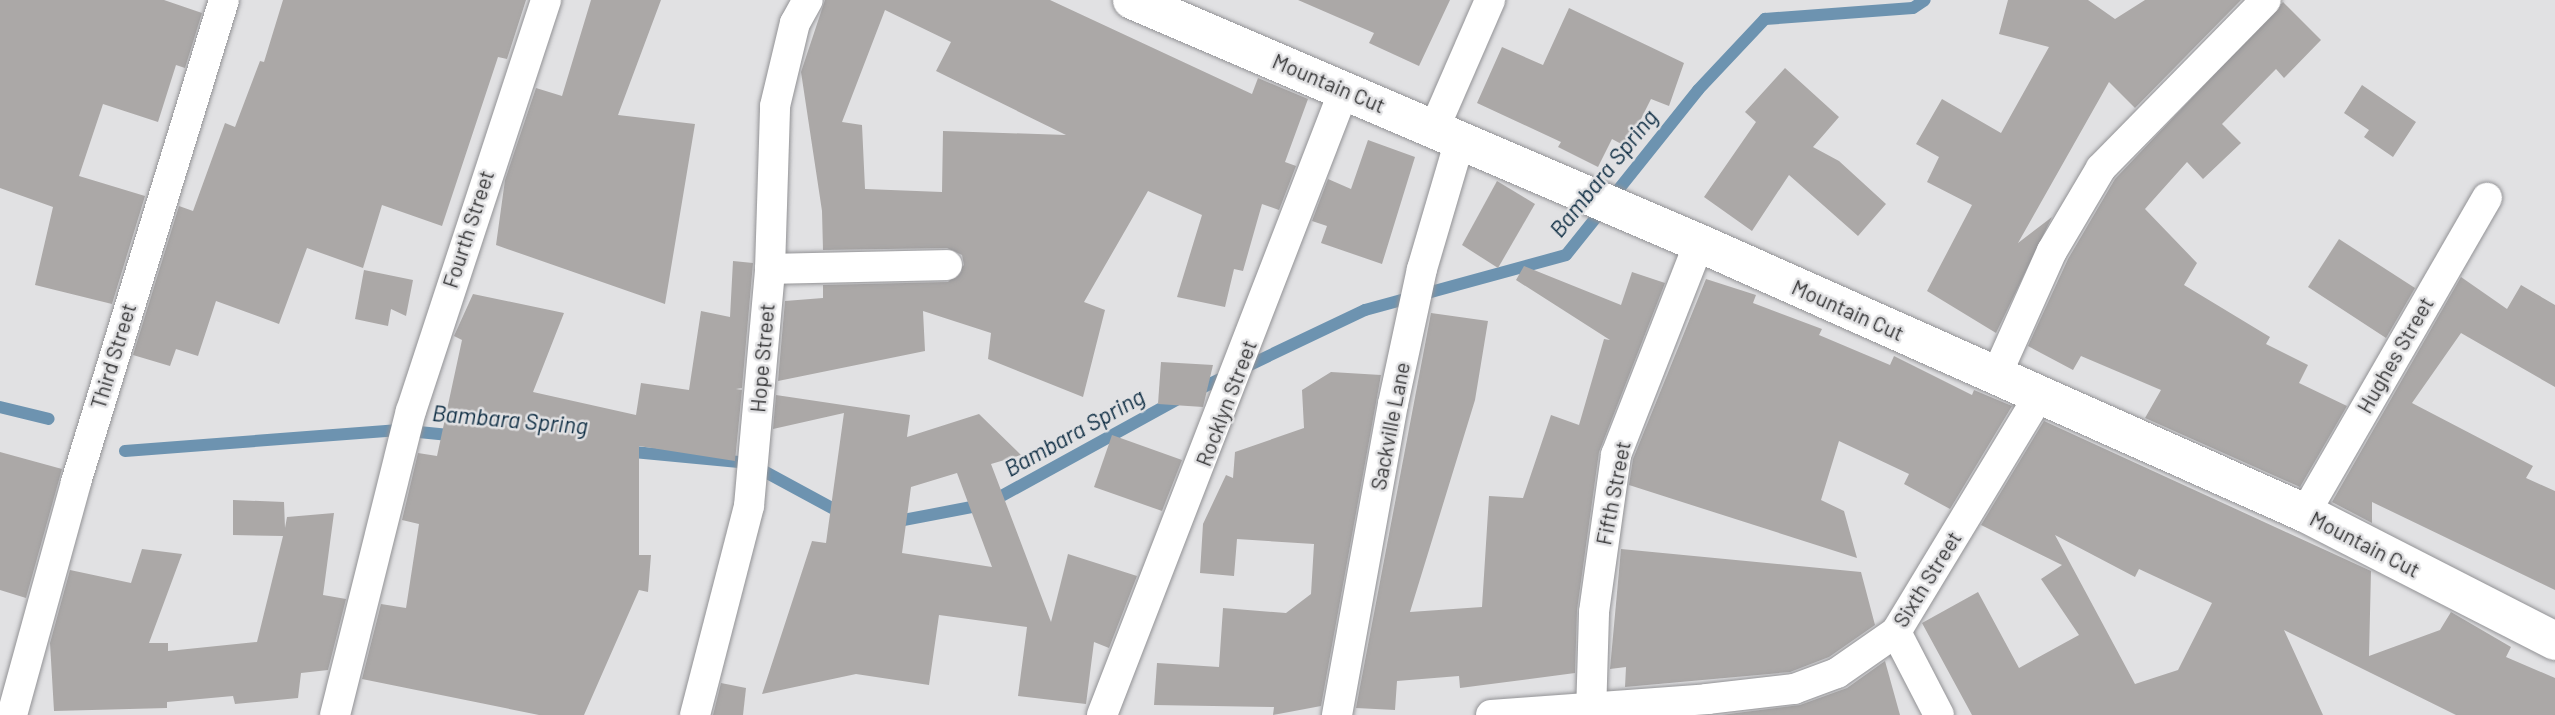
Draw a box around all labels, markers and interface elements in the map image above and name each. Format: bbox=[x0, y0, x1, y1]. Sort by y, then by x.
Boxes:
street label: Mountain Cut bbox=[1269, 48, 1389, 118]
water label: Bambara Spring bbox=[1543, 104, 1663, 242]
street label: Fourth Street bbox=[437, 167, 499, 291]
street label: Mountain Cut bbox=[1788, 274, 1908, 346]
street label: Hughes Street bbox=[2352, 292, 2438, 418]
street label: Third Street bbox=[85, 300, 141, 412]
street label: Hope Street bbox=[745, 302, 779, 414]
street label: Rocklyn Street bbox=[1190, 336, 1262, 470]
street label: Sackville Lane bbox=[1365, 360, 1415, 492]
water label: Bambara Spring bbox=[999, 382, 1149, 482]
water label: Bambara Spring bbox=[431, 398, 589, 440]
street label: Fifth Street bbox=[1591, 439, 1635, 547]
street label: Mountain Cut bbox=[2306, 506, 2424, 582]
street label: Sixth Street bbox=[1888, 526, 1966, 632]

